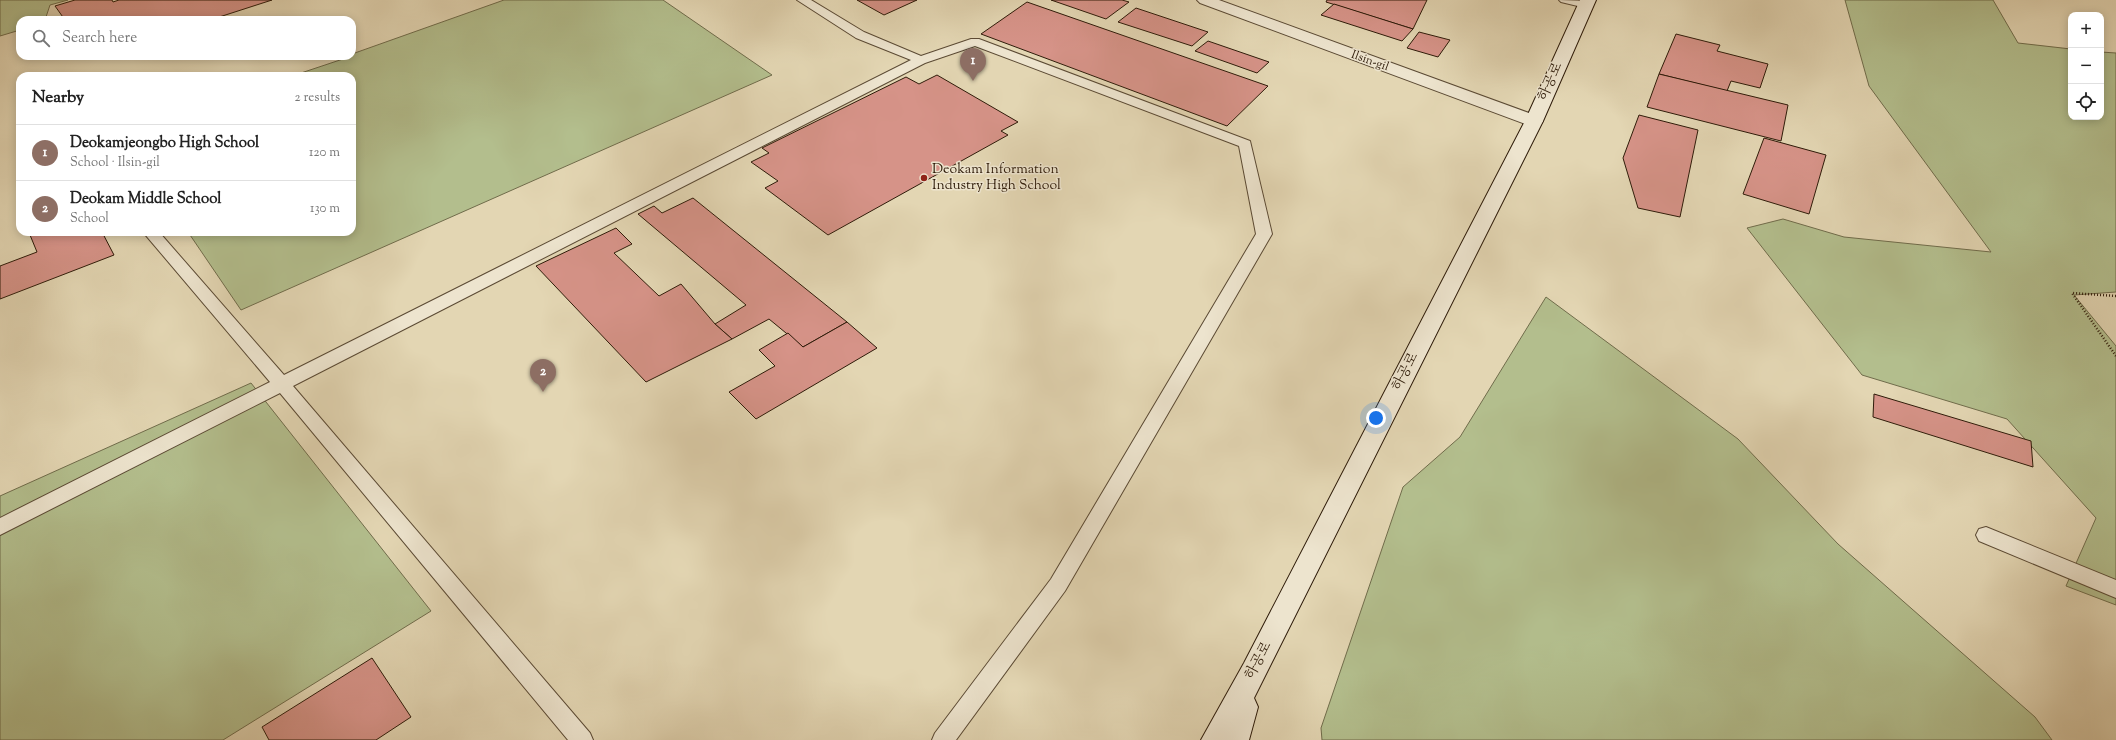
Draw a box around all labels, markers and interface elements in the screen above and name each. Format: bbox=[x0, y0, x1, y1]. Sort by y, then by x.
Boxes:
map controls bbox=[2068, 12, 2104, 120]
button: + bbox=[2068, 12, 2104, 48]
search box bbox=[16, 16, 356, 60]
icon: search bbox=[30, 27, 52, 49]
text: Search here bbox=[62, 28, 137, 49]
street label: Ilsin-gil bbox=[1349, 46, 1392, 76]
pin: 1 bbox=[960, 48, 986, 81]
button: − bbox=[2068, 48, 2104, 84]
street label: 하공로 bbox=[1534, 59, 1569, 105]
button: locate bbox=[2068, 84, 2104, 120]
text: Nearby bbox=[32, 86, 84, 110]
text: 2 results bbox=[295, 89, 340, 107]
text: Deokamjeongbo High School bbox=[70, 133, 259, 154]
text: 1 bbox=[43, 144, 47, 162]
text: 120 m bbox=[309, 144, 340, 162]
text: School · Ilsin-gil bbox=[70, 154, 160, 172]
place label: Deokam Information Industry High School bbox=[932, 160, 1061, 196]
marker: Deokam Information Industry High School bbox=[919, 173, 929, 183]
text: Deokam Middle School bbox=[70, 189, 222, 210]
text: 2 bbox=[42, 200, 48, 218]
text: 130 m bbox=[310, 200, 340, 218]
text: School bbox=[70, 210, 109, 228]
street label: 하공로 bbox=[1388, 349, 1424, 395]
pin: 2 bbox=[530, 359, 556, 392]
your location bbox=[1366, 408, 1386, 428]
street label: 하공로 bbox=[1241, 638, 1278, 684]

